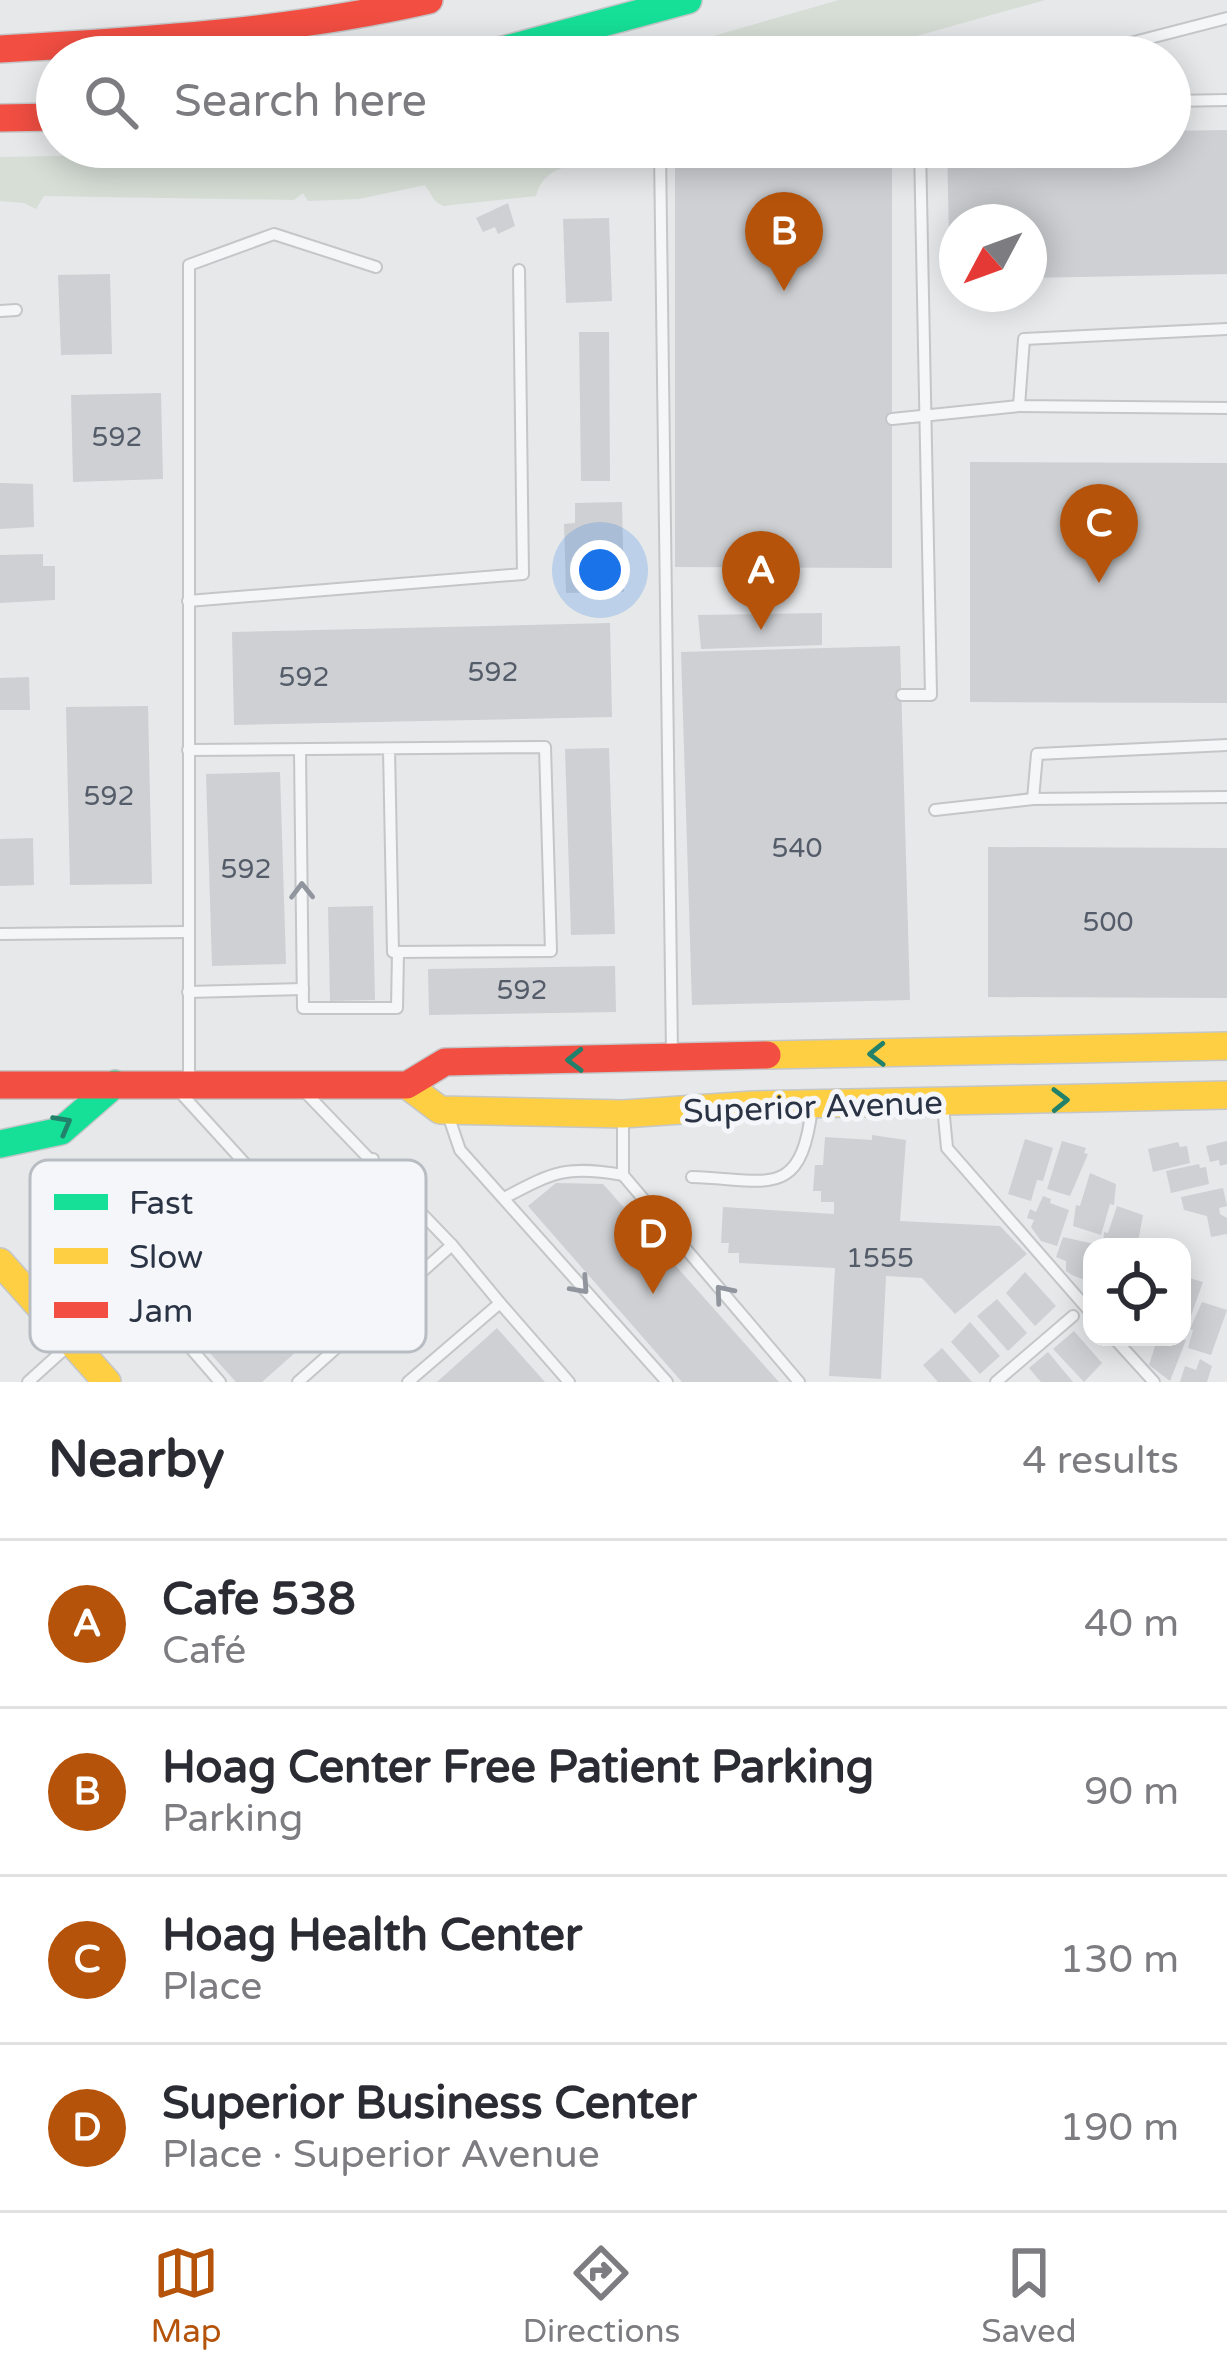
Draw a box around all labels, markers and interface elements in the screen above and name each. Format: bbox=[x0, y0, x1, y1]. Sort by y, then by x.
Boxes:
search box bbox=[36, 36, 1191, 168]
icon: search bbox=[78, 69, 144, 135]
text: Search here bbox=[174, 75, 427, 129]
pin: B bbox=[745, 192, 823, 291]
north arrow bbox=[939, 204, 1047, 312]
house number: 592 bbox=[92, 421, 142, 454]
pin: C bbox=[1060, 484, 1138, 583]
pin: A bbox=[722, 531, 800, 630]
your location bbox=[570, 540, 630, 600]
house number: 592 bbox=[468, 656, 518, 689]
house number: 592 bbox=[279, 661, 329, 694]
house number: 592 bbox=[84, 780, 134, 813]
house number: 540 bbox=[772, 832, 822, 865]
house number: 592 bbox=[221, 853, 271, 886]
one-way arrow bbox=[289, 881, 315, 900]
house number: 500 bbox=[1083, 906, 1133, 939]
house number: 592 bbox=[497, 974, 547, 1007]
one-way arrow bbox=[867, 1040, 886, 1066]
one-way arrow bbox=[565, 1046, 584, 1072]
street label: Superior Avenue bbox=[683, 1083, 944, 1132]
one-way arrow bbox=[1051, 1087, 1070, 1113]
one-way arrow bbox=[50, 1115, 71, 1138]
legend bbox=[30, 1160, 426, 1352]
text: Fast bbox=[129, 1184, 193, 1223]
pin: D bbox=[614, 1195, 692, 1294]
text: Slow bbox=[129, 1238, 203, 1277]
map controls bbox=[1083, 1238, 1191, 1346]
button: locate bbox=[1083, 1238, 1191, 1346]
house number: 1555 bbox=[846, 1242, 914, 1275]
one-way arrow bbox=[567, 1272, 588, 1293]
one-way arrow bbox=[716, 1285, 737, 1307]
text: Jam bbox=[129, 1292, 193, 1331]
text: Nearby bbox=[48, 1429, 225, 1491]
text: 4 results bbox=[1022, 1437, 1179, 1484]
text: Cafe 538 bbox=[162, 1573, 356, 1627]
text: A bbox=[72, 1600, 102, 1647]
text: 40 m bbox=[1084, 1600, 1179, 1647]
text: Café bbox=[162, 1627, 246, 1674]
text: Hoag Center Free Patient Parking bbox=[162, 1741, 874, 1795]
text: B bbox=[73, 1768, 101, 1815]
text: 90 m bbox=[1084, 1768, 1179, 1815]
text: Parking bbox=[162, 1795, 303, 1842]
text: Hoag Health Center bbox=[162, 1909, 582, 1963]
text: C bbox=[73, 1936, 101, 1983]
text: 130 m bbox=[1060, 1936, 1179, 1983]
text: Place bbox=[162, 1963, 262, 2010]
text: Superior Business Center bbox=[162, 2077, 697, 2131]
text: D bbox=[72, 2104, 102, 2151]
text: 190 m bbox=[1060, 2104, 1179, 2151]
text: Place · Superior Avenue bbox=[162, 2131, 600, 2178]
tab: Map bbox=[150, 2240, 222, 2351]
tab: Directions bbox=[522, 2240, 680, 2351]
tab: Saved bbox=[981, 2240, 1077, 2351]

